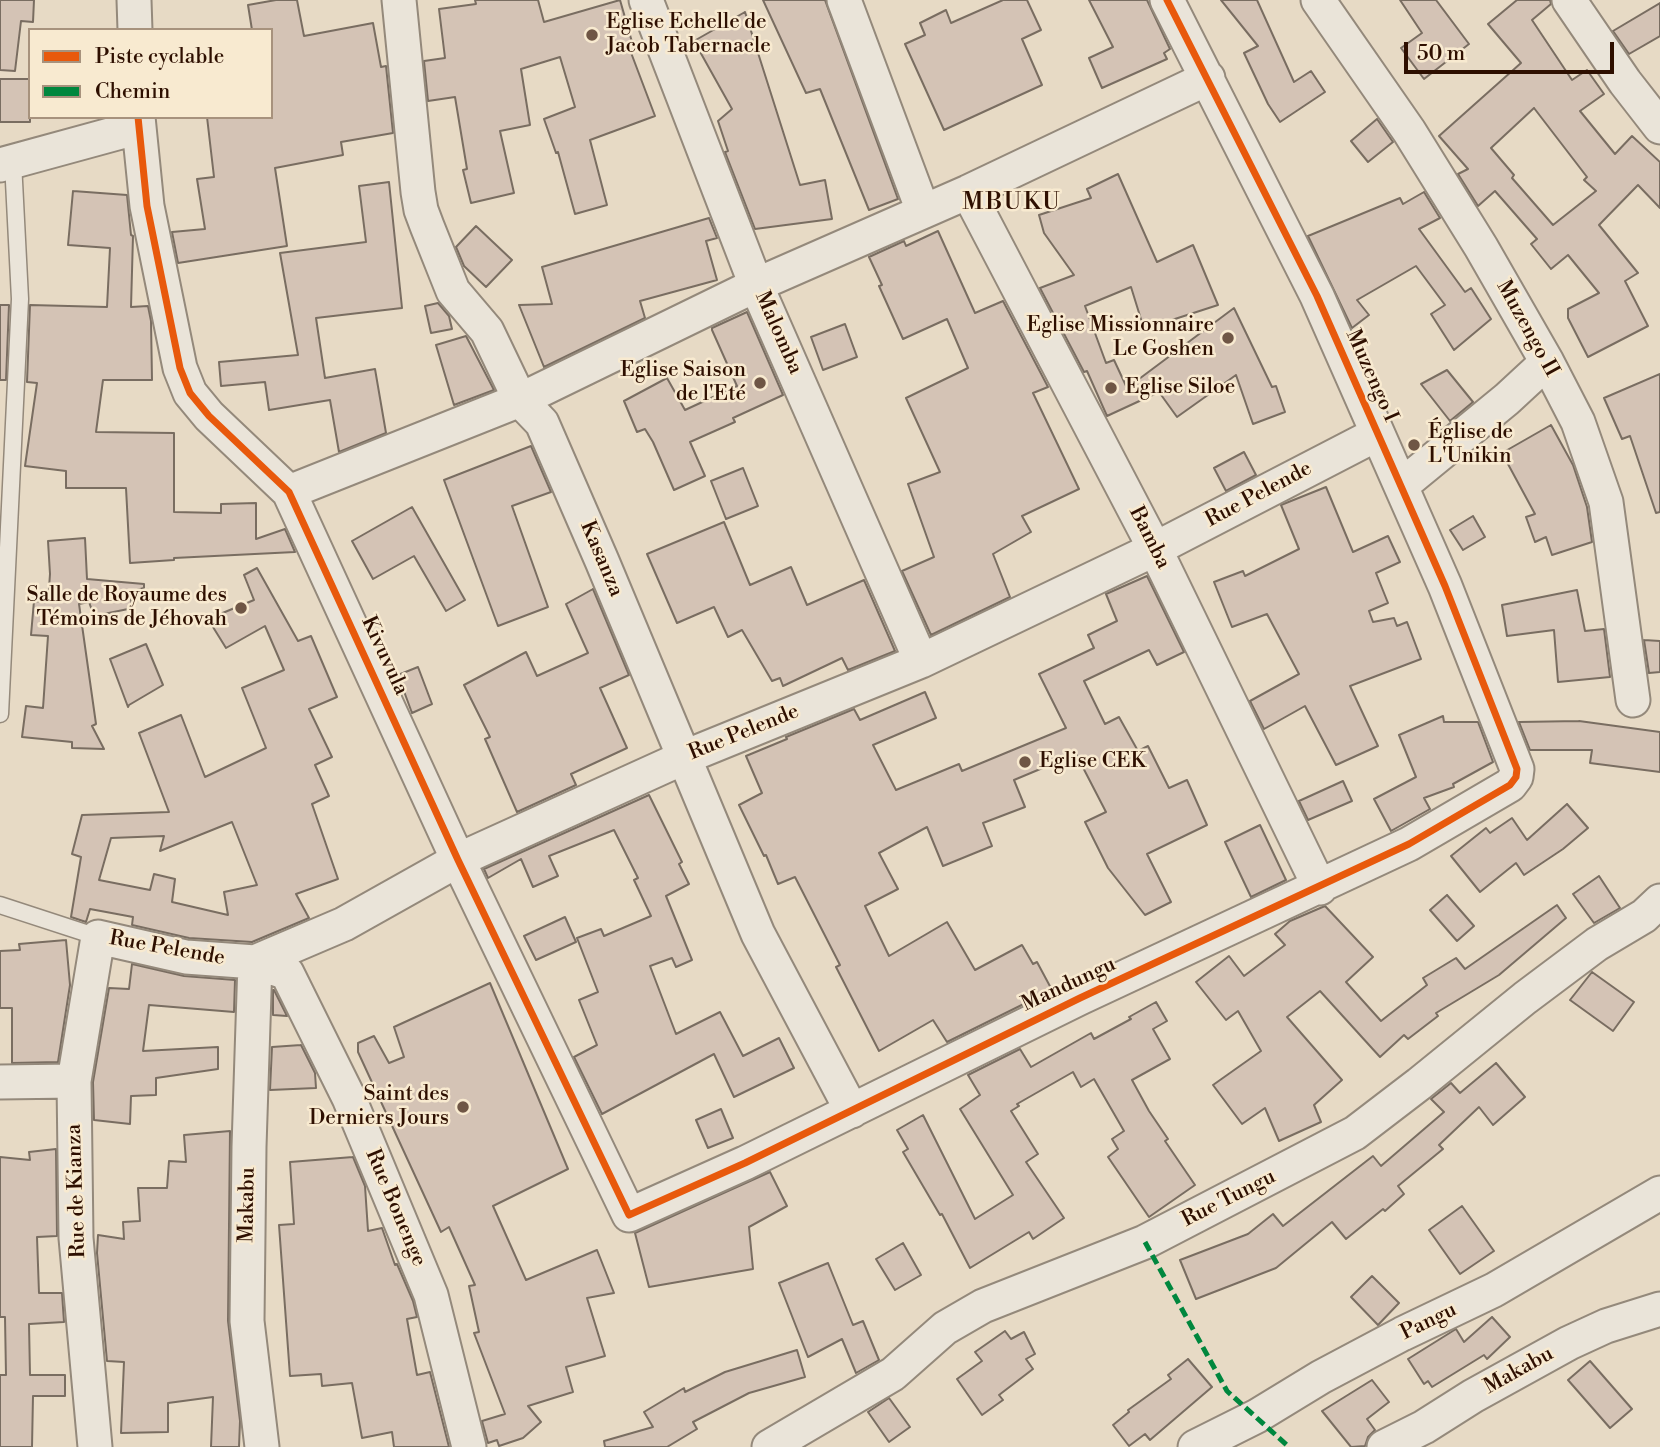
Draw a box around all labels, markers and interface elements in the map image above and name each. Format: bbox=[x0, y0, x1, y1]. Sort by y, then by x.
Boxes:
place label: Eglise Echelle de Jacob Tabernacle bbox=[606, 10, 771, 60]
marker: Eglise Echelle de Jacob Tabernacle bbox=[584, 27, 600, 43]
legend bbox=[28, 28, 273, 119]
scale bar bbox=[1408, 28, 1618, 72]
text: 50 m bbox=[1417, 41, 1465, 67]
text: Piste cyclable bbox=[95, 44, 224, 70]
text: Chemin bbox=[95, 79, 170, 105]
district label: MBUKU bbox=[963, 189, 1061, 217]
street label: Muzengo II bbox=[1490, 276, 1564, 382]
street label: Malomba bbox=[749, 288, 807, 378]
place label: Eglise Missionnaire Le Goshen bbox=[1027, 313, 1214, 363]
street label: Muzengo I bbox=[1339, 326, 1403, 426]
marker: Eglise Missionnaire Le Goshen bbox=[1220, 330, 1236, 346]
place label: Eglise Saison de l'Eté bbox=[620, 358, 746, 408]
marker: Eglise Saison de l'Eté bbox=[752, 375, 768, 391]
place label: Eglise Siloe bbox=[1125, 375, 1235, 401]
marker: Eglise Siloe bbox=[1103, 380, 1119, 396]
place label: Église de L'Unikin bbox=[1428, 420, 1513, 470]
marker: Église de L'Unikin bbox=[1406, 437, 1422, 453]
street label: Rue Pelende bbox=[1201, 456, 1317, 534]
street label: Bamba bbox=[1123, 503, 1175, 573]
street label: Kasanza bbox=[574, 517, 628, 601]
place label: Salle de Royaume des Témoins de Jéhovah bbox=[27, 583, 227, 633]
marker: Salle de Royaume des Témoins de Jéhovah bbox=[233, 600, 249, 616]
street label: Kivuvula bbox=[355, 613, 413, 699]
street label: Rue Pelende bbox=[685, 699, 803, 767]
place label: Eglise CEK bbox=[1039, 749, 1146, 775]
marker: Eglise CEK bbox=[1017, 754, 1033, 770]
street label: Rue Pelende bbox=[107, 926, 227, 972]
street label: Mandungu bbox=[1018, 952, 1120, 1018]
place label: Saint des Derniers Jours bbox=[309, 1082, 449, 1132]
marker: Saint des Derniers Jours bbox=[455, 1099, 471, 1115]
street label: Rue de Kianza bbox=[62, 1123, 92, 1259]
street label: Rue Bonenge bbox=[359, 1146, 431, 1270]
street label: Rue Tungu bbox=[1178, 1165, 1280, 1233]
street label: Makabu bbox=[235, 1167, 261, 1243]
street label: Pangu bbox=[1397, 1298, 1461, 1346]
street label: Makabu bbox=[1480, 1342, 1558, 1400]

